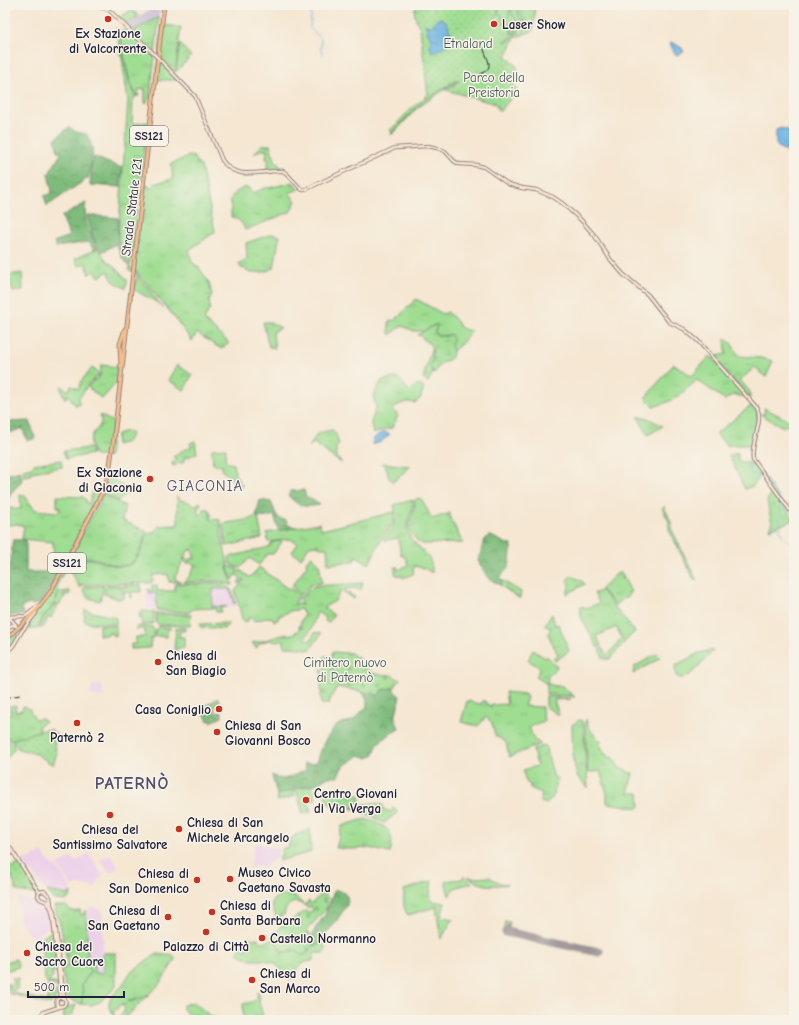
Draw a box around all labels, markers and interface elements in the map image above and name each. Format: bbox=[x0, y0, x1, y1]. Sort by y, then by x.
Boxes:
marker: Ex Stazione di Valcorrente bbox=[103, 14, 113, 24]
place label: Laser Show bbox=[502, 17, 566, 32]
marker: Laser Show bbox=[489, 19, 499, 29]
place label: Ex Stazione di Valcorrente bbox=[69, 26, 147, 56]
park label: Etnaland bbox=[443, 36, 493, 51]
park label: Parco della Preistoria bbox=[463, 70, 525, 100]
road number: SS121 bbox=[130, 126, 168, 146]
street label: Strada Statale 121 bbox=[118, 157, 145, 257]
place label: Ex Stazione di Giaconia bbox=[77, 465, 143, 495]
marker: Ex Stazione di Giaconia bbox=[145, 474, 155, 484]
district label: GIACONIA bbox=[167, 477, 243, 495]
road number: SS121 bbox=[48, 553, 86, 573]
place label: Chiesa di San Biagio bbox=[166, 648, 226, 678]
park label: Cimitero nuovo di Paternò bbox=[303, 655, 387, 685]
marker: Chiesa di San Biagio bbox=[153, 657, 163, 667]
place label: Casa Coniglio bbox=[135, 702, 211, 717]
marker: Casa Coniglio bbox=[214, 704, 224, 714]
marker: Paternò 2 bbox=[72, 718, 82, 728]
place label: Chiesa di San Giovanni Bosco bbox=[225, 718, 311, 748]
marker: Chiesa di San Giovanni Bosco bbox=[212, 727, 222, 737]
place label: Paternò 2 bbox=[50, 730, 104, 745]
district label: PATERNÒ bbox=[95, 772, 169, 793]
place label: Centro Giovani di Via Verga bbox=[314, 786, 397, 816]
marker: Centro Giovani di Via Verga bbox=[301, 795, 311, 805]
marker: Chiesa del Santissimo Salvatore bbox=[105, 810, 115, 820]
place label: Chiesa di San Michele Arcangelo bbox=[187, 815, 289, 845]
place label: Chiesa del Santissimo Salvatore bbox=[53, 822, 168, 852]
marker: Chiesa di San Michele Arcangelo bbox=[174, 824, 184, 834]
place label: Museo Civico Gaetano Savasta bbox=[238, 865, 331, 895]
place label: Chiesa di San Domenico bbox=[109, 866, 189, 896]
marker: Museo Civico Gaetano Savasta bbox=[225, 874, 235, 884]
marker: Chiesa di San Domenico bbox=[192, 875, 202, 885]
place label: Chiesa di Santa Barbara bbox=[220, 898, 301, 928]
place label: Chiesa di San Gaetano bbox=[88, 903, 160, 933]
marker: Chiesa di Santa Barbara bbox=[207, 907, 217, 917]
marker: Chiesa di San Gaetano bbox=[163, 912, 173, 922]
marker: Palazzo di Città bbox=[201, 927, 211, 937]
place label: Castello Normanno bbox=[270, 931, 376, 946]
marker: Castello Normanno bbox=[257, 933, 267, 943]
place label: Chiesa del Sacro Cuore bbox=[35, 939, 104, 969]
place label: Palazzo di Città bbox=[163, 939, 249, 954]
marker: Chiesa del Sacro Cuore bbox=[22, 948, 32, 958]
place label: Chiesa di San Marco bbox=[260, 966, 320, 996]
scale bar bbox=[28, 973, 124, 999]
marker: Chiesa di San Marco bbox=[247, 975, 257, 985]
text: 500 m bbox=[34, 980, 69, 994]

